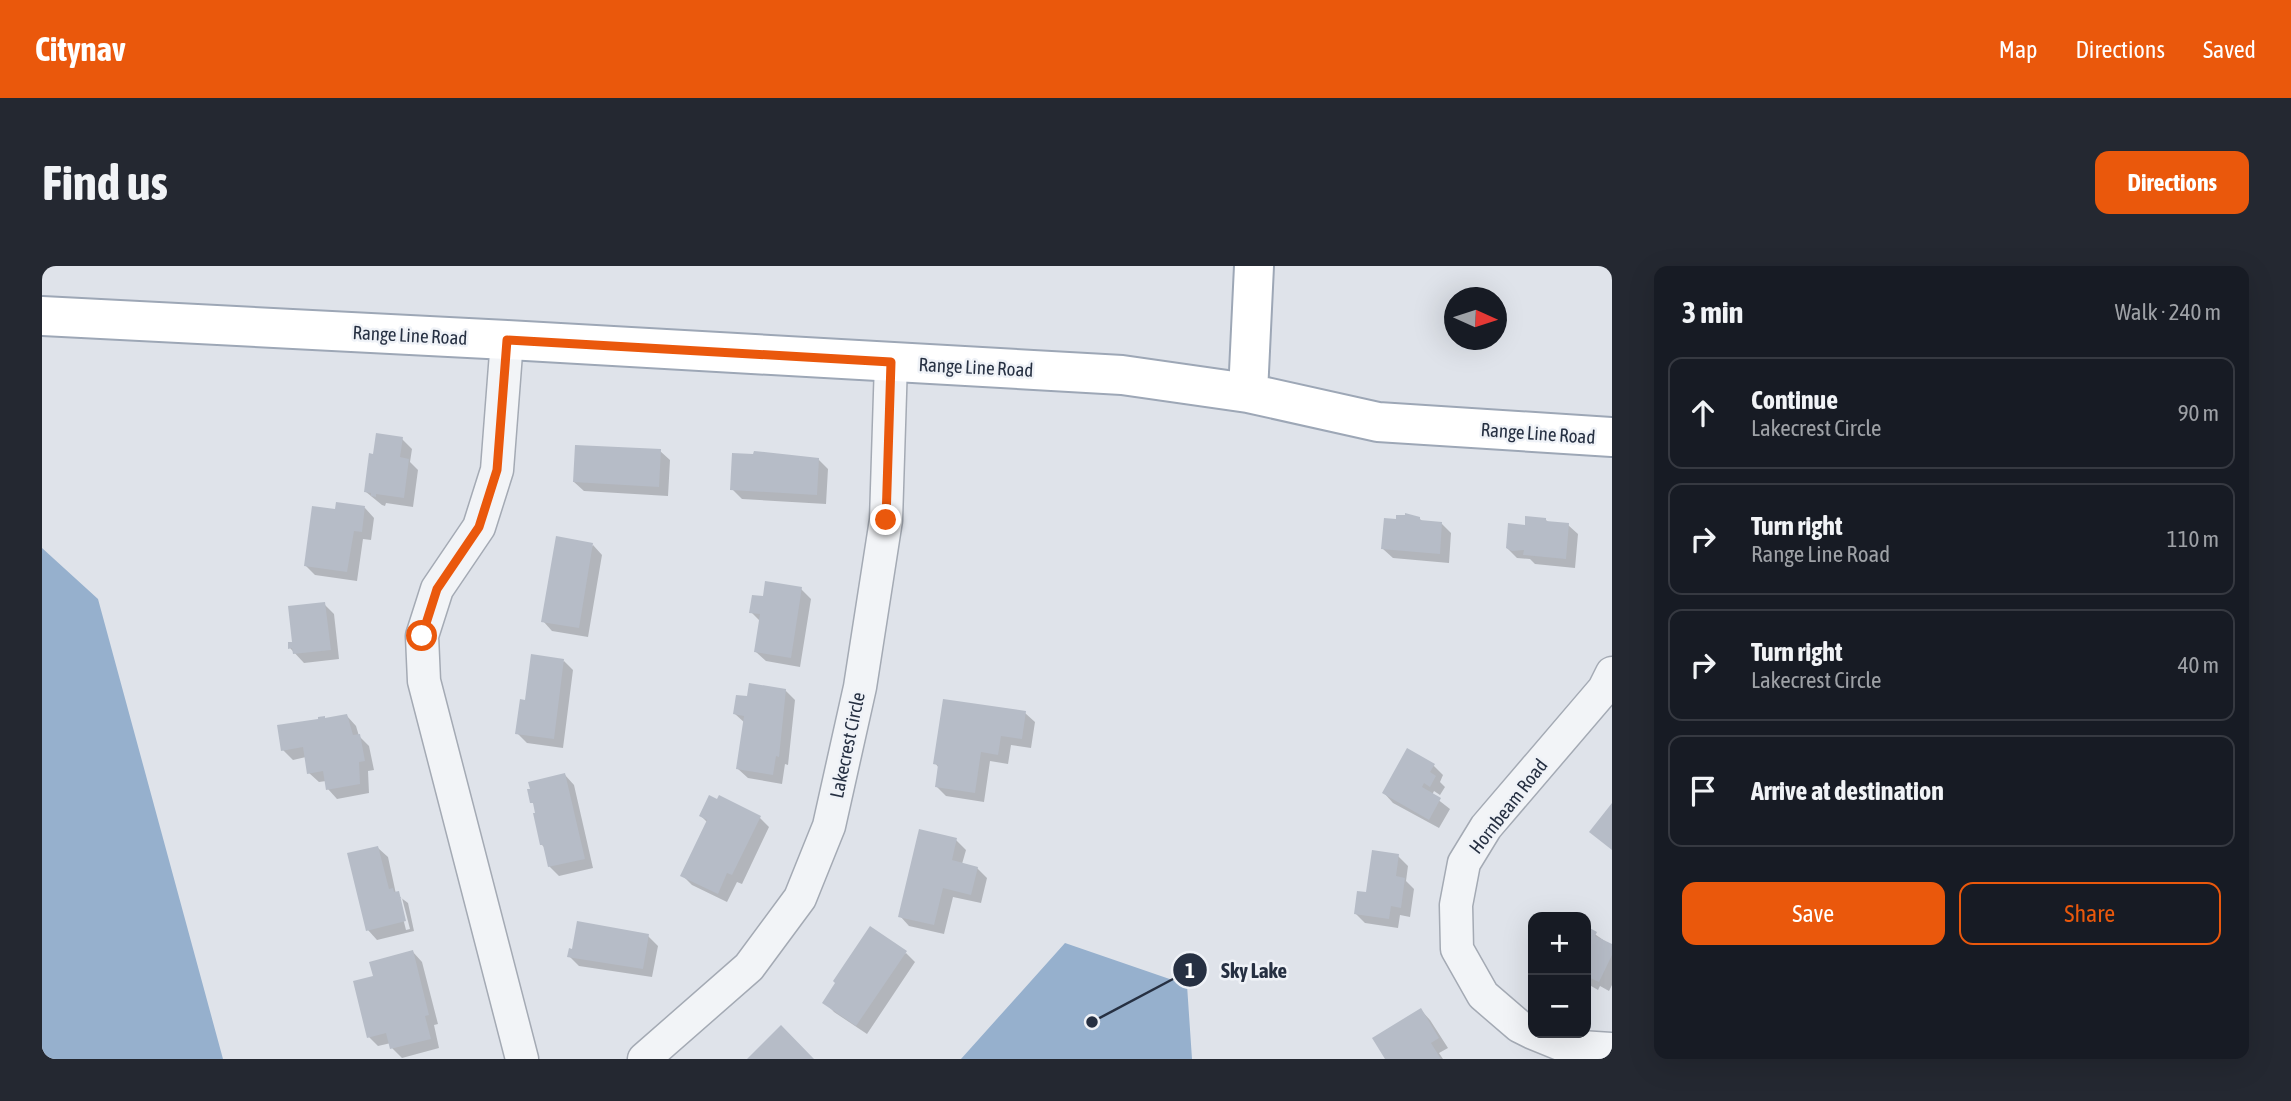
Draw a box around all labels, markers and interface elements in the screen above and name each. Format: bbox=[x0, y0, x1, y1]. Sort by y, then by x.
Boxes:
text: Citynav bbox=[35, 30, 126, 68]
text: Map bbox=[1999, 36, 2037, 63]
text: Directions bbox=[2075, 36, 2165, 63]
text: Saved bbox=[2203, 36, 2256, 63]
button: Directions bbox=[2095, 151, 2249, 214]
text: Find us bbox=[42, 154, 168, 210]
north arrow bbox=[1444, 287, 1507, 350]
text: 3 min bbox=[1682, 295, 1743, 329]
text: Walk · 240 m bbox=[2115, 299, 2221, 325]
street label: Range Line Road bbox=[352, 321, 468, 349]
street label: Range Line Road bbox=[918, 353, 1034, 381]
text: Continue bbox=[1751, 385, 1838, 415]
icon: ahead bbox=[1684, 394, 1722, 432]
text: 90 m bbox=[2178, 400, 2219, 426]
text: Lakecrest Circle bbox=[1751, 415, 1881, 441]
street label: Range Line Road bbox=[1480, 418, 1596, 448]
route end bbox=[870, 504, 901, 535]
text: Turn right bbox=[1751, 511, 1842, 541]
icon: right bbox=[1684, 520, 1722, 558]
text: 110 m bbox=[2167, 526, 2219, 552]
text: Range Line Road bbox=[1751, 541, 1890, 567]
route start bbox=[406, 620, 437, 651]
text: Turn right bbox=[1751, 637, 1842, 667]
icon: right bbox=[1684, 646, 1722, 684]
text: 40 m bbox=[2178, 652, 2219, 678]
text: Lakecrest Circle bbox=[1751, 667, 1881, 693]
street label: Lakecrest Circle bbox=[825, 690, 869, 800]
street label: Hornbeam Road bbox=[1464, 754, 1552, 858]
icon: arrive bbox=[1684, 772, 1722, 810]
text: Arrive at destination bbox=[1751, 776, 1944, 806]
button: Save bbox=[1682, 882, 1945, 945]
button: Share bbox=[1959, 882, 2221, 945]
map controls bbox=[1528, 912, 1591, 1038]
button: + bbox=[1528, 912, 1591, 975]
callout: Sky Lake bbox=[1172, 949, 1301, 991]
text: 1 bbox=[1185, 958, 1195, 982]
text: Sky Lake bbox=[1221, 958, 1287, 982]
button: − bbox=[1528, 975, 1591, 1038]

